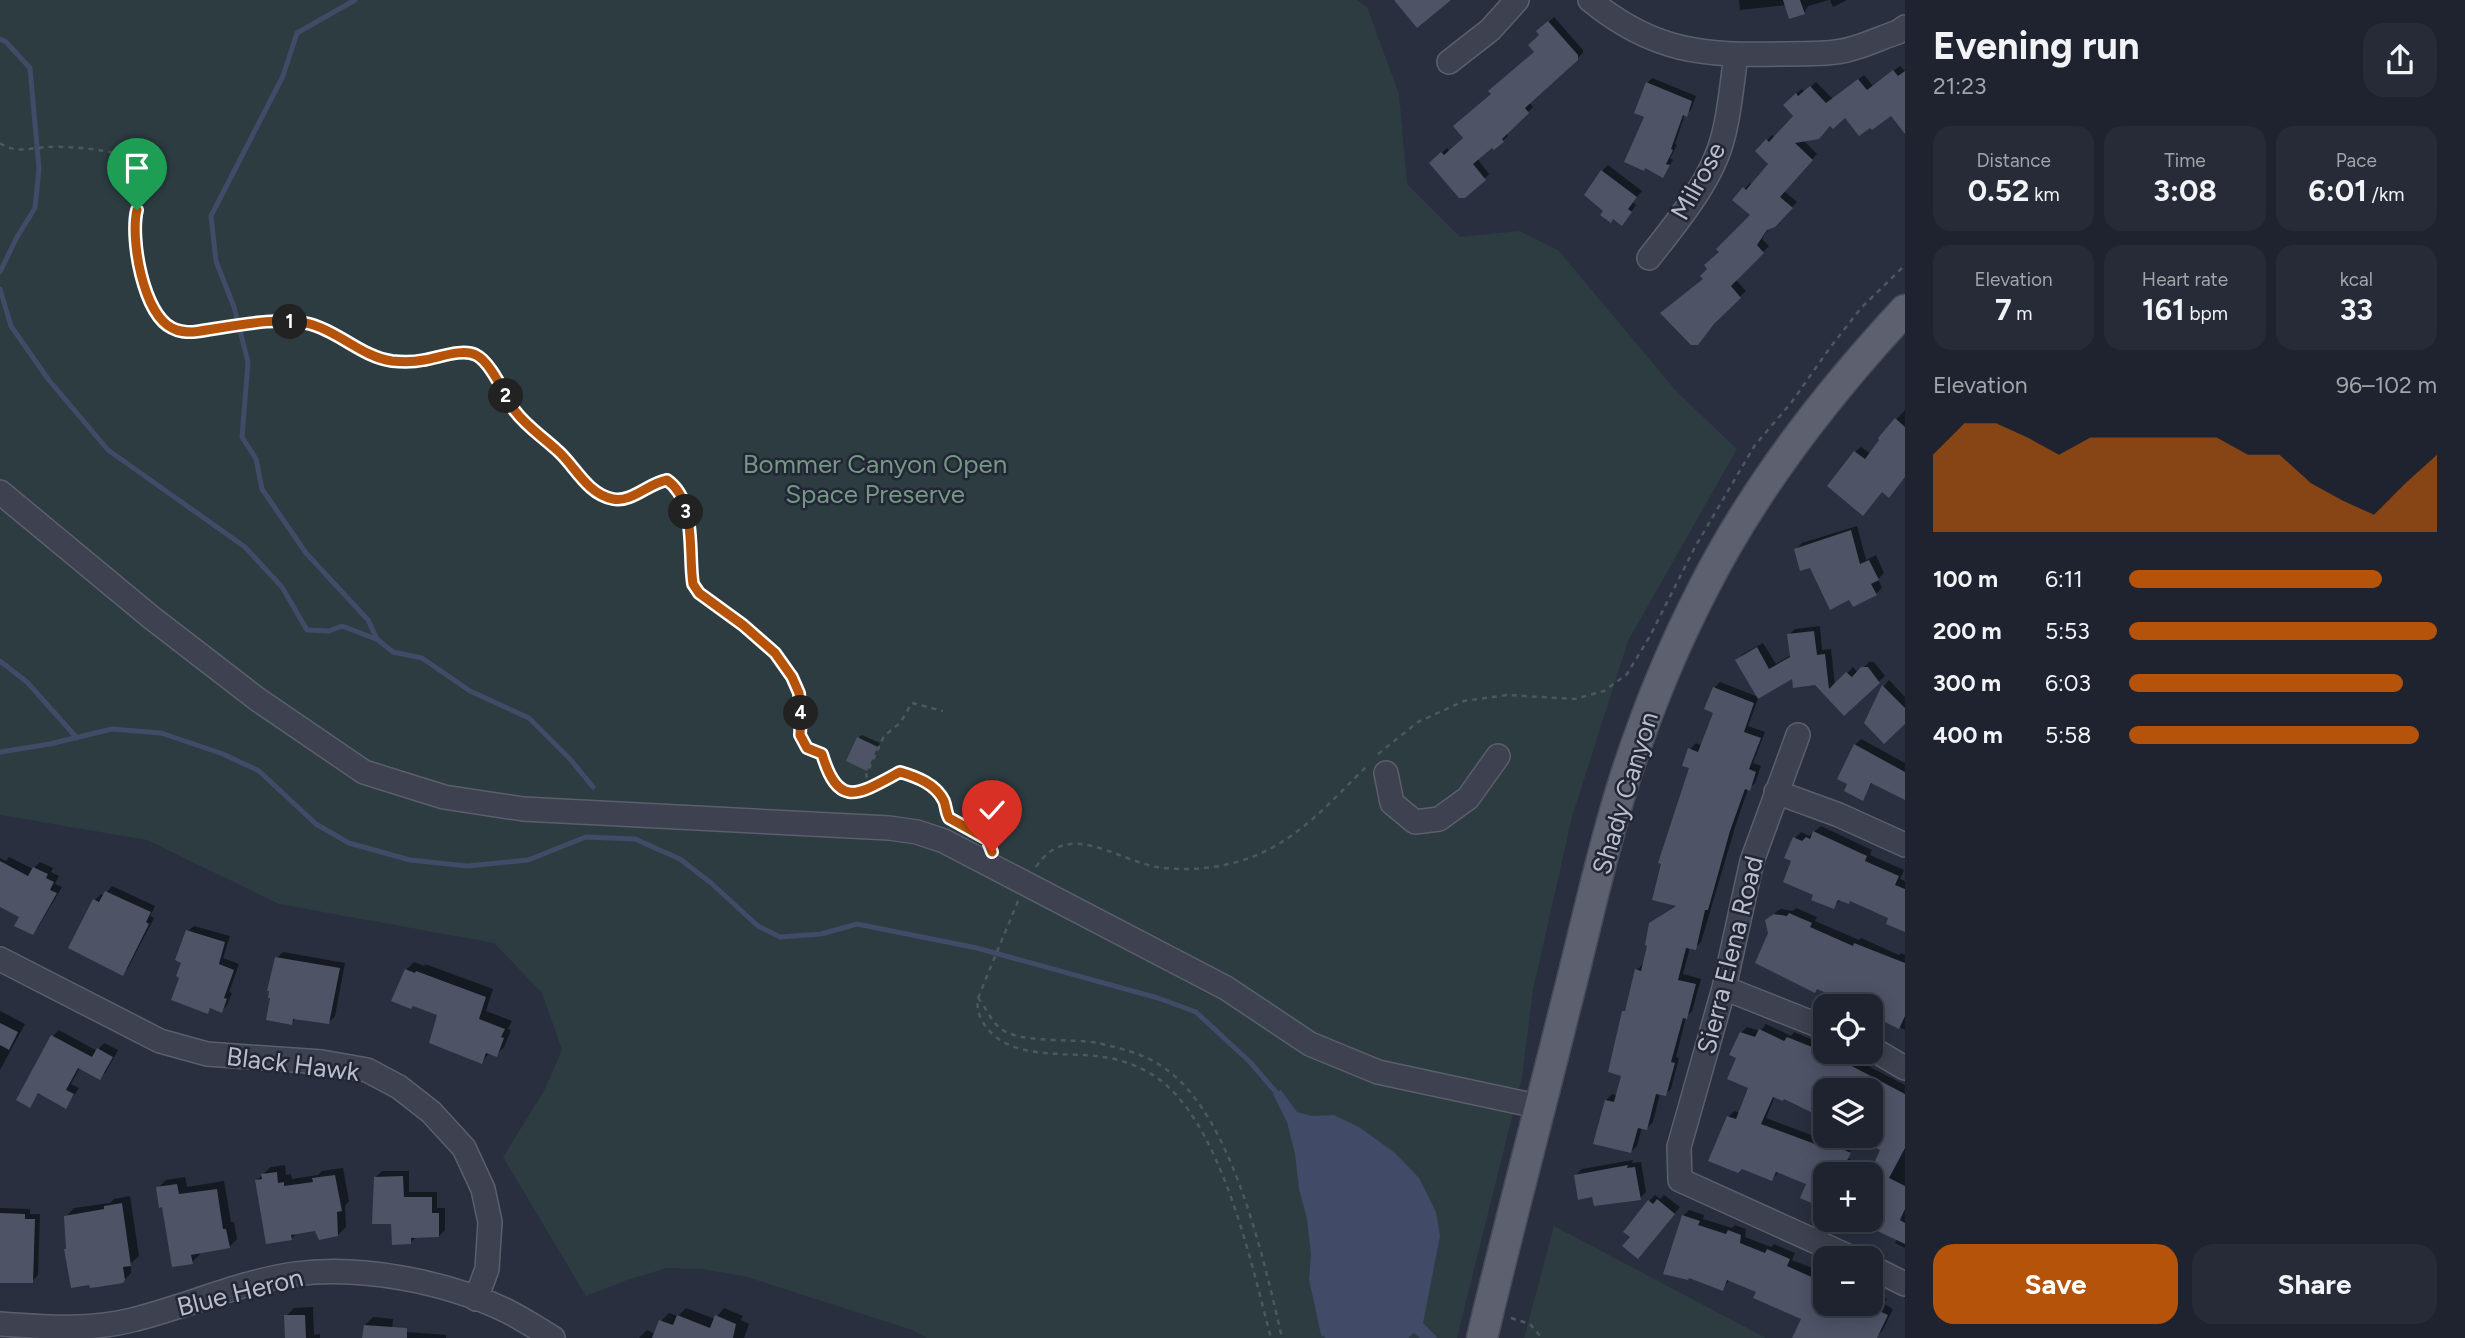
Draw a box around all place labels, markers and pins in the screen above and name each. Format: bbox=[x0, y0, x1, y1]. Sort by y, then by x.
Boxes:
pin bbox=[107, 138, 167, 210]
pin: 1 bbox=[272, 304, 308, 340]
pin: 2 bbox=[489, 378, 524, 414]
pin: 3 bbox=[668, 494, 704, 530]
pin: 4 bbox=[784, 696, 818, 730]
pin bbox=[962, 780, 1022, 852]

